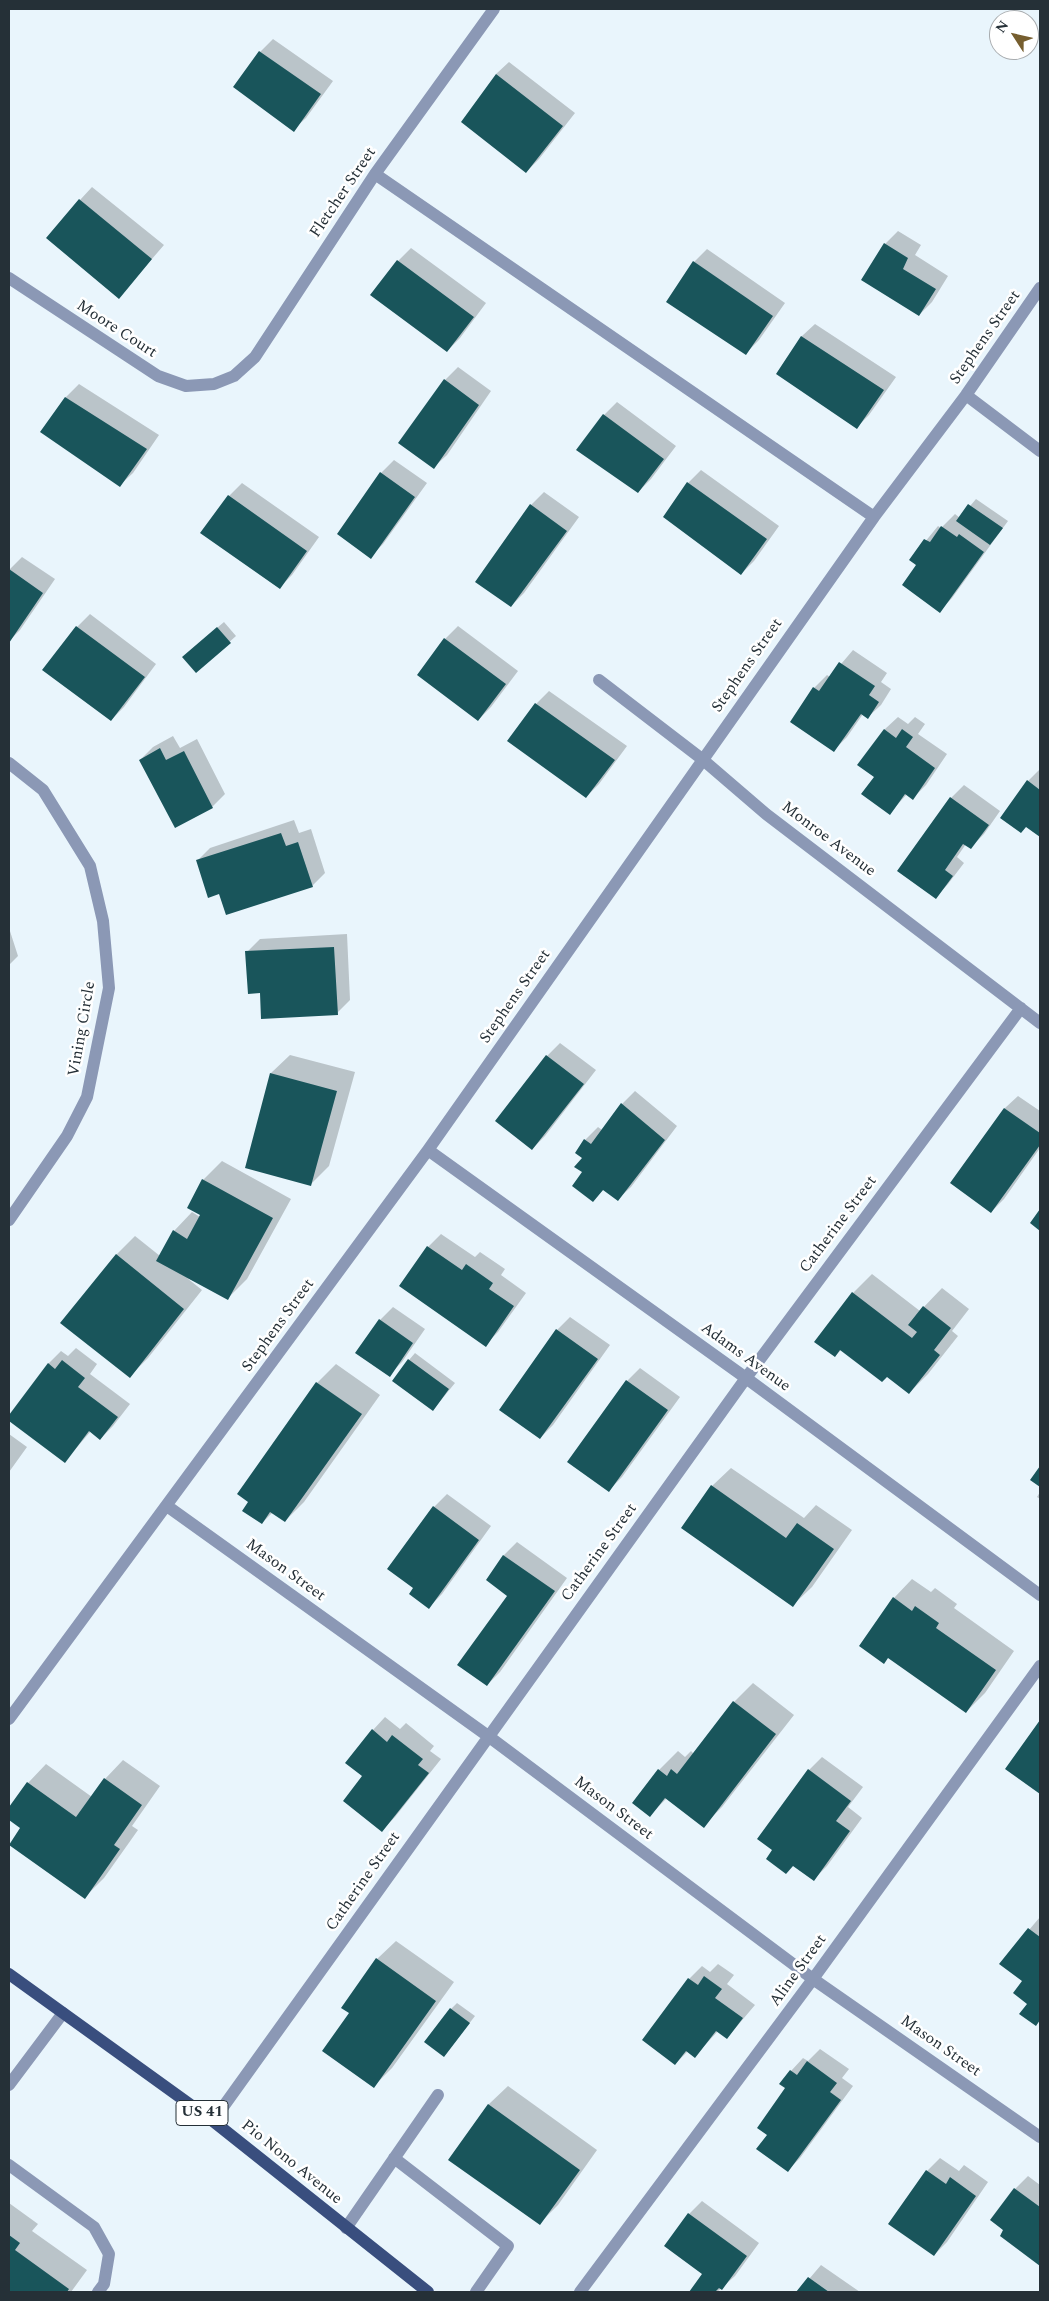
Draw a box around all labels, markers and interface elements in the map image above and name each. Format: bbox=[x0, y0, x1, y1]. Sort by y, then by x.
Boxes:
north arrow bbox=[989, 10, 1039, 60]
text: N bbox=[990, 16, 1014, 37]
street label: Fletcher Street bbox=[307, 144, 381, 242]
street label: Stephens Street bbox=[946, 287, 1026, 389]
street label: Moore Court bbox=[72, 297, 160, 363]
street label: Stephens Street bbox=[708, 615, 788, 717]
street label: Monroe Avenue bbox=[777, 798, 879, 882]
street label: Stephens Street bbox=[476, 946, 556, 1048]
street label: Vining Circle bbox=[65, 980, 101, 1078]
street label: Catherine Street bbox=[796, 1173, 882, 1277]
street label: Stephens Street bbox=[239, 1276, 319, 1376]
street label: Adams Avenue bbox=[697, 1319, 793, 1397]
street label: Catherine Street bbox=[558, 1500, 642, 1606]
street label: Mason Street bbox=[241, 1536, 329, 1606]
street label: Mason Street bbox=[570, 1773, 656, 1845]
street label: Catherine Street bbox=[323, 1829, 405, 1935]
street label: Aline Street bbox=[766, 1931, 832, 2011]
street label: Mason Street bbox=[896, 2012, 984, 2082]
road number: US 41 bbox=[176, 2100, 228, 2126]
street label: Pio Nono Avenue bbox=[237, 2117, 345, 2209]

